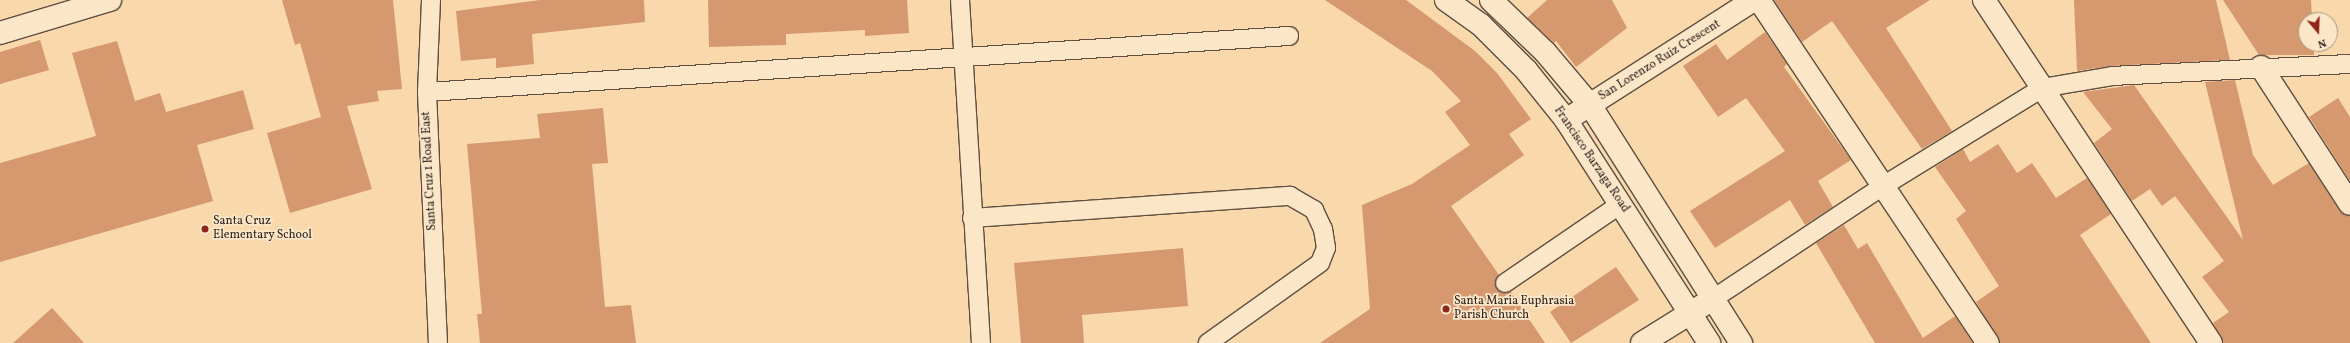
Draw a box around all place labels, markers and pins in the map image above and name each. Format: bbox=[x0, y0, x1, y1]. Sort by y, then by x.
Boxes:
place label: Santa Cruz Elementary School bbox=[213, 215, 312, 243]
marker: Santa Cruz Elementary School bbox=[200, 224, 210, 234]
place label: Santa Maria Euphrasia Parish Church bbox=[1454, 295, 1574, 323]
marker: Santa Maria Euphrasia Parish Church bbox=[1441, 304, 1451, 314]

